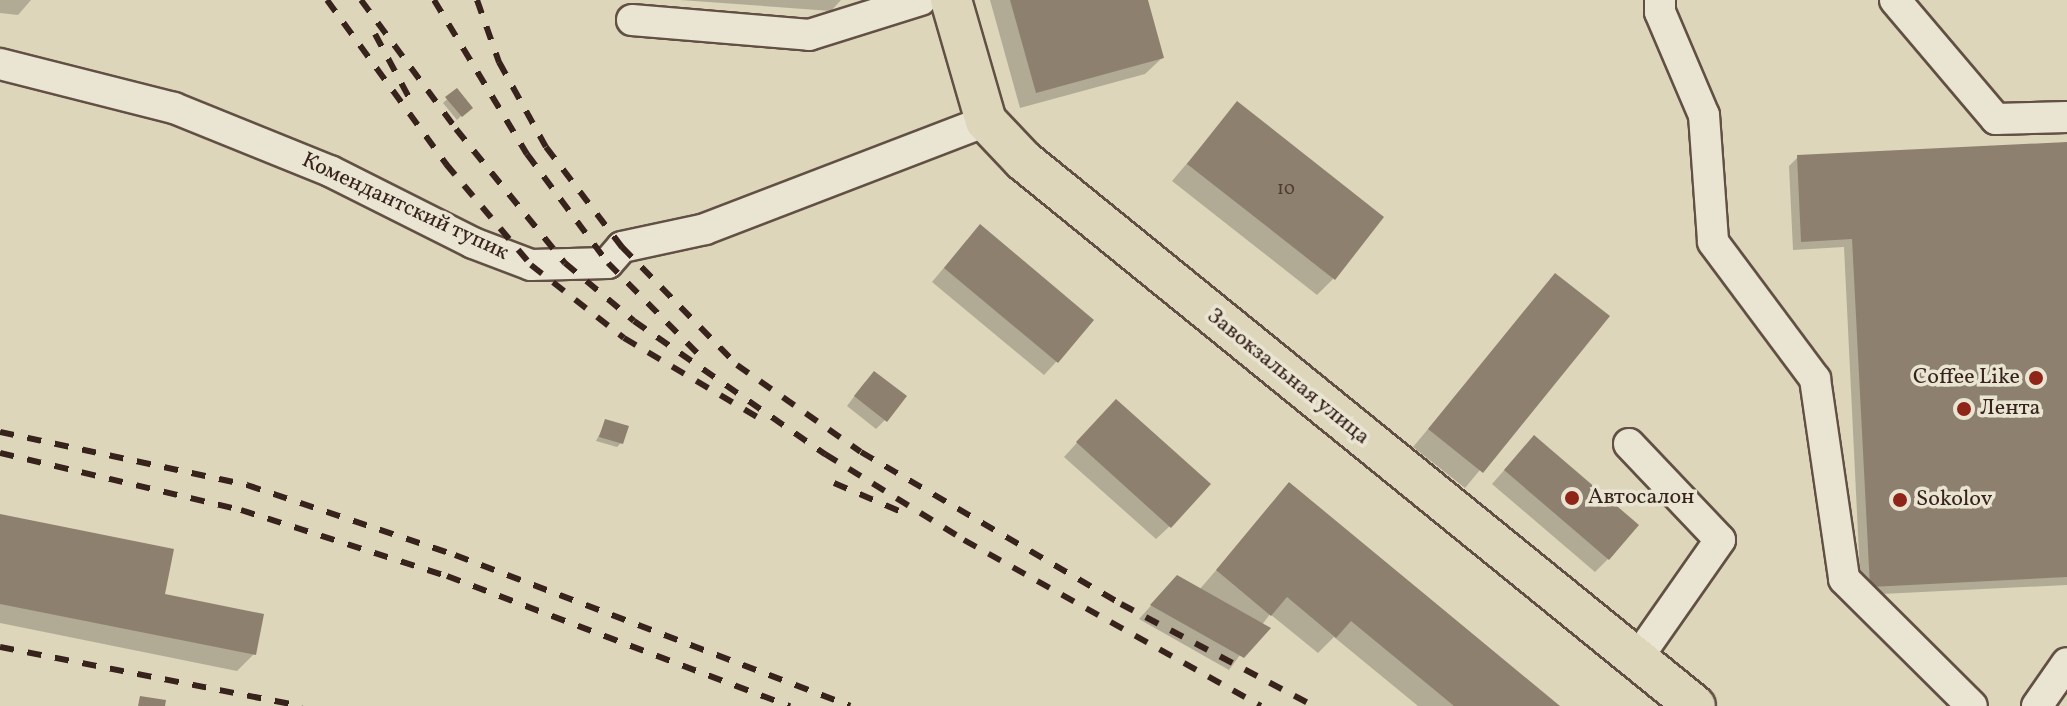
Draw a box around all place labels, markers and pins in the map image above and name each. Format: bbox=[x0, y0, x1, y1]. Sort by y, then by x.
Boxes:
place label: Coffee Like bbox=[1913, 365, 2020, 391]
marker: Coffee Like bbox=[2027, 369, 2045, 387]
place label: Лента bbox=[1980, 396, 2041, 422]
marker: Лента bbox=[1955, 400, 1973, 418]
place label: Автосалон bbox=[1588, 485, 1695, 511]
place label: Sokolov bbox=[1916, 487, 1992, 513]
marker: Автосалон bbox=[1563, 489, 1581, 507]
marker: Sokolov bbox=[1891, 491, 1909, 509]

